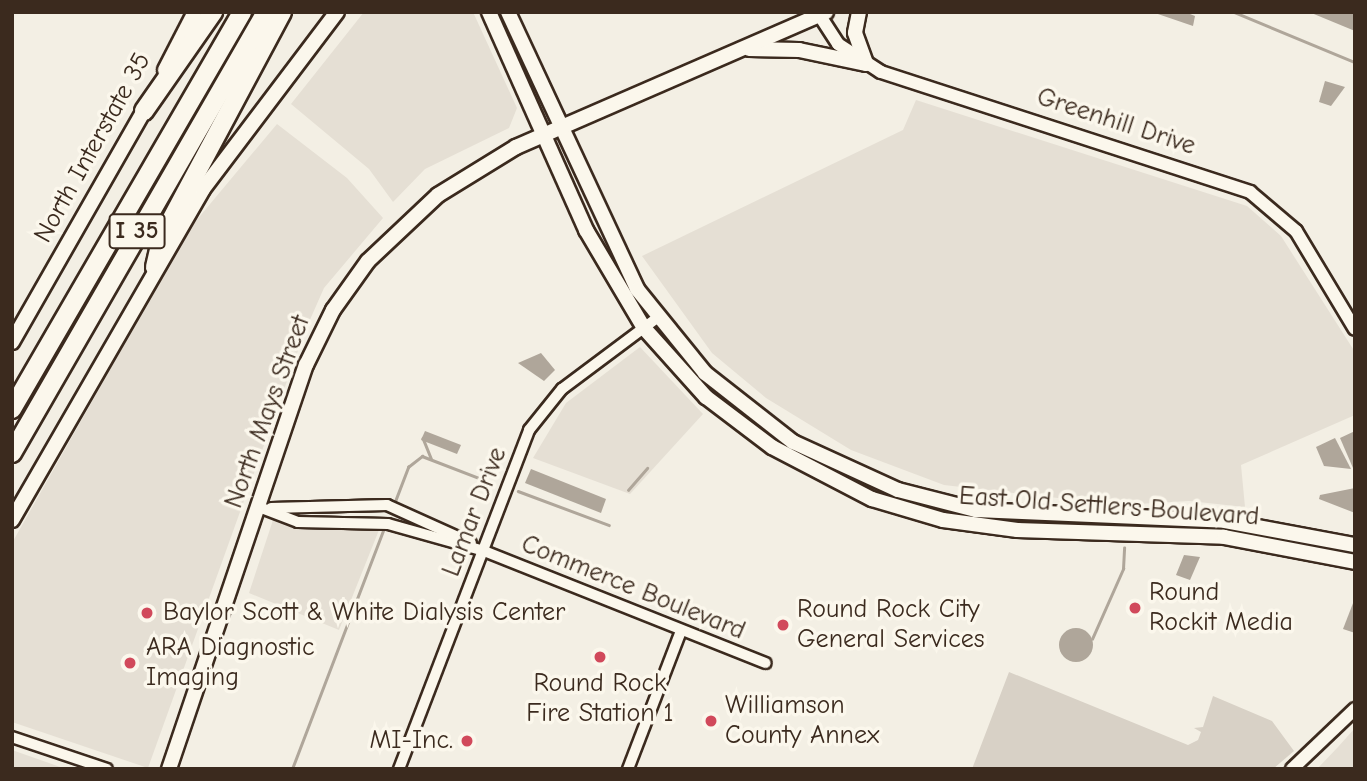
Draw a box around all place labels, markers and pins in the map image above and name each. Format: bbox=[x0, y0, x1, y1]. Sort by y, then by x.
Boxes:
place label: Round Rockit Media bbox=[1149, 577, 1293, 638]
place label: Round Rock City General Services bbox=[797, 594, 985, 656]
place label: Baylor Scott & White Dialysis Center bbox=[163, 597, 565, 629]
marker: Round Rockit Media bbox=[1127, 600, 1143, 616]
marker: Baylor Scott & White Dialysis Center bbox=[137, 603, 157, 623]
marker: Round Rock City General Services bbox=[775, 617, 791, 633]
place label: ARA Diagnostic Imaging bbox=[146, 632, 314, 694]
marker: Round Rock Fire Station 1 bbox=[592, 649, 608, 665]
marker: ARA Diagnostic Imaging bbox=[120, 653, 140, 673]
place label: Round Rock Fire Station 1 bbox=[526, 668, 674, 730]
place label: Williamson County Annex bbox=[725, 690, 879, 752]
marker: Williamson County Annex bbox=[703, 713, 719, 729]
place label: MI-Inc. bbox=[369, 725, 453, 757]
marker: MI-Inc. bbox=[459, 733, 475, 749]

